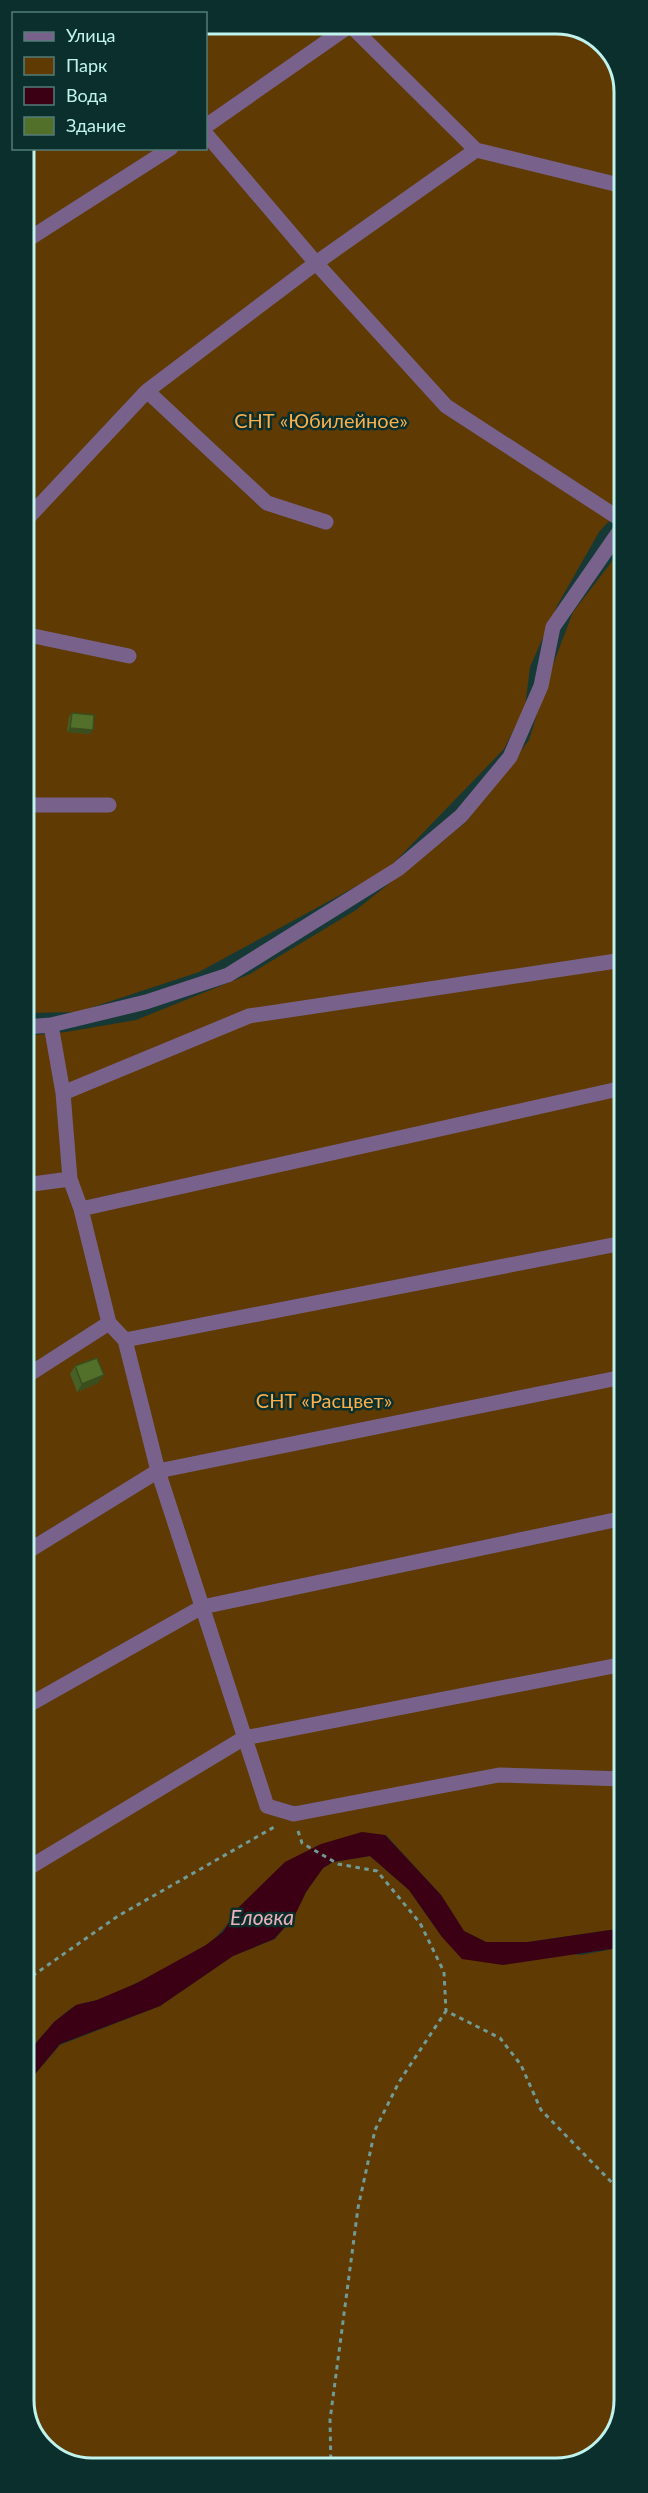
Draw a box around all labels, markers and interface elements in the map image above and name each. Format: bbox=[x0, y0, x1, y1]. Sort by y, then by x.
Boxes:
legend bbox=[12, 12, 207, 150]
text: Улица bbox=[66, 24, 116, 46]
text: Парк bbox=[66, 54, 108, 76]
text: Вода bbox=[66, 84, 107, 106]
text: Здание bbox=[66, 114, 126, 136]
park label: СНТ «Юбилейное» bbox=[234, 408, 408, 432]
park label: СНТ «Расцвет» bbox=[256, 1388, 392, 1412]
water label: Еловка bbox=[230, 1904, 294, 1929]

